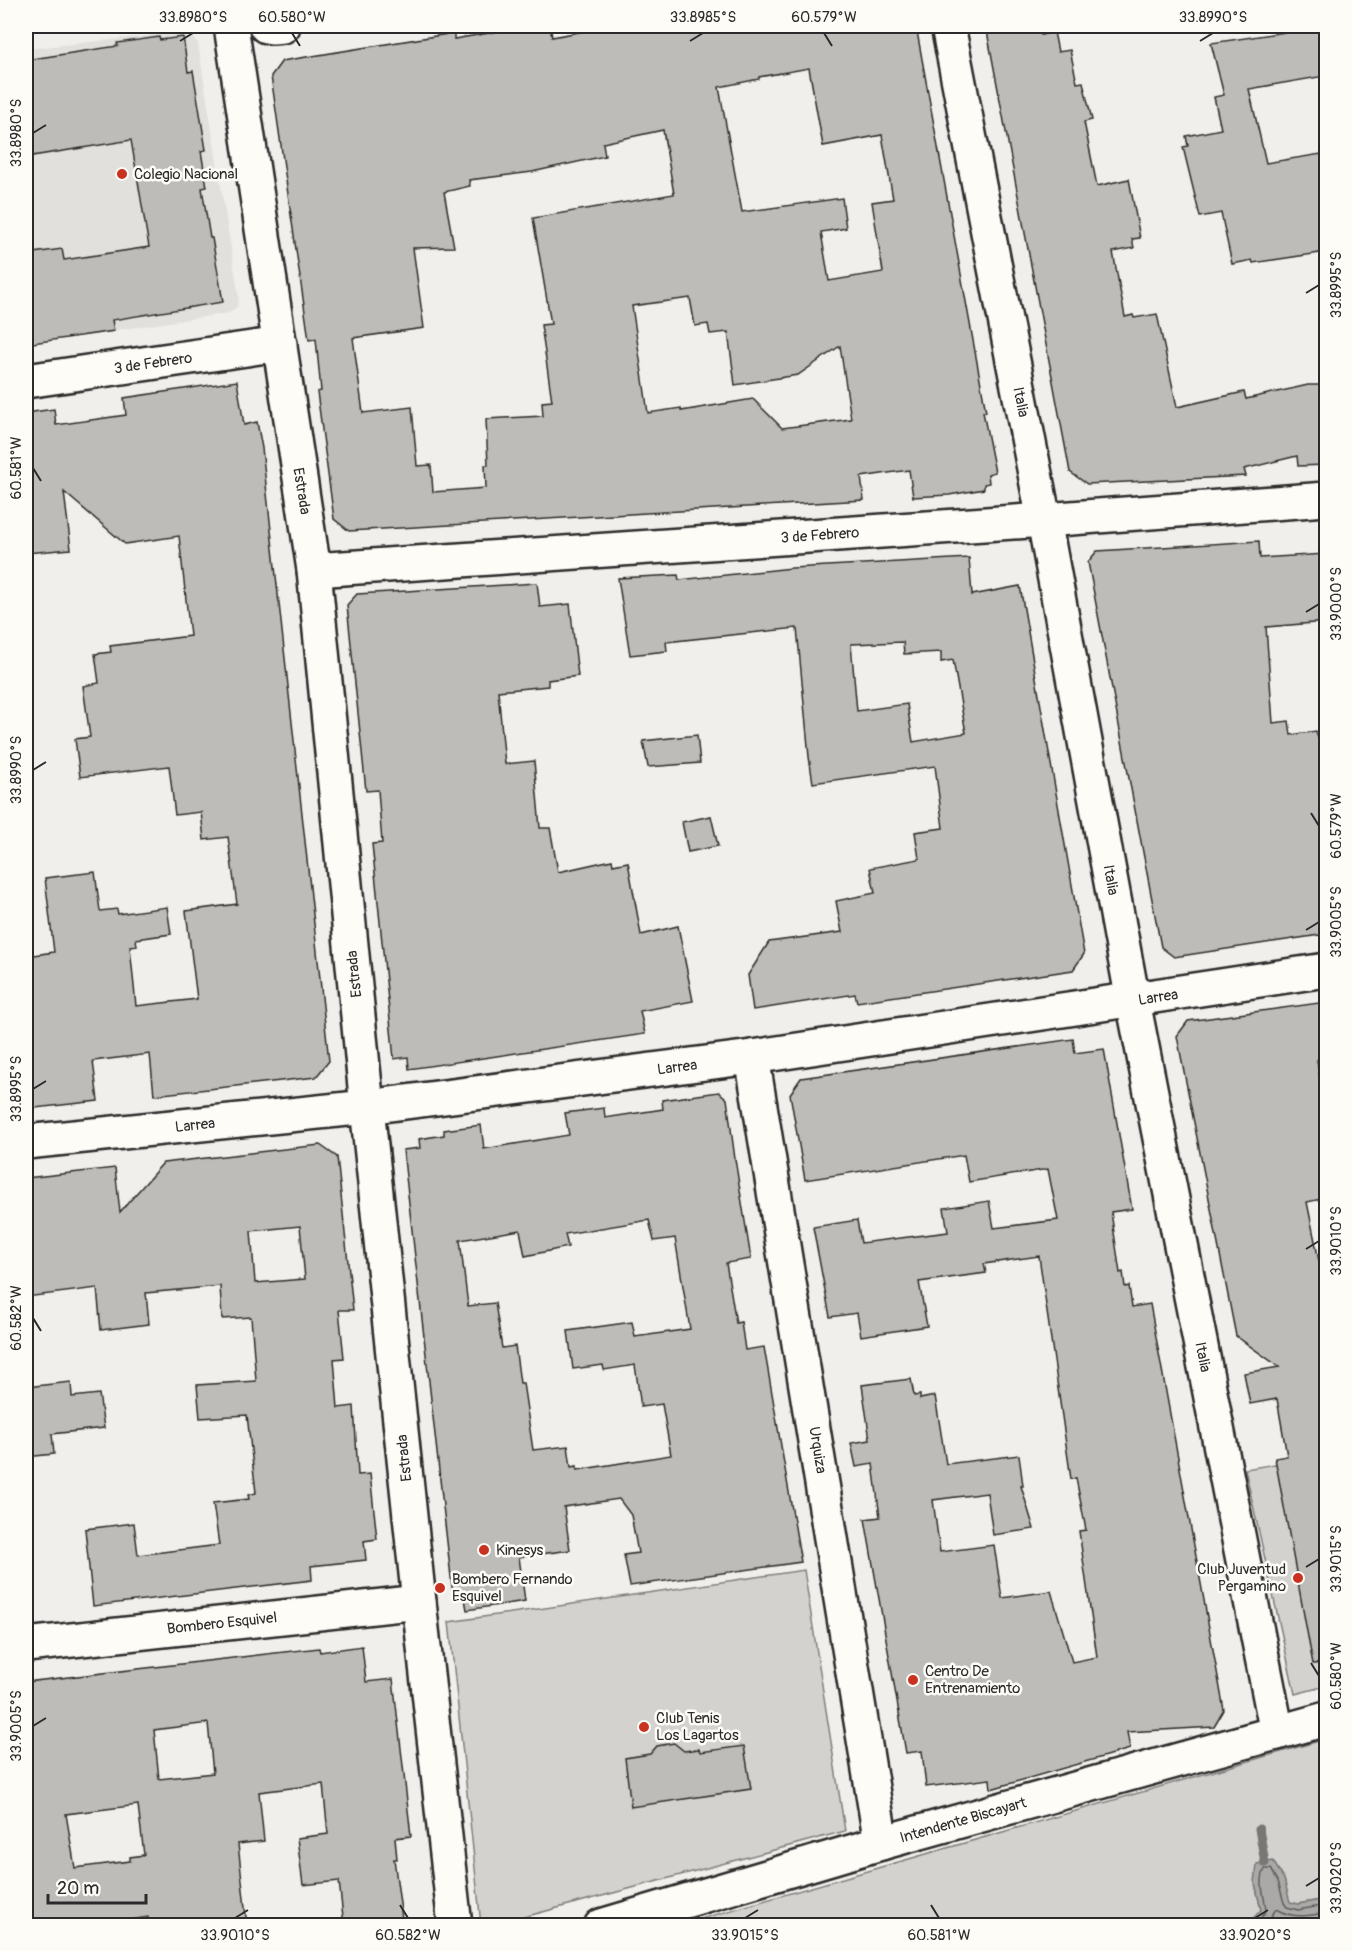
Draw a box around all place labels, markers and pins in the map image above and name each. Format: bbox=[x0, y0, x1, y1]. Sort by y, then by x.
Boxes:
place label: Colegio Nacional bbox=[134, 165, 238, 184]
marker: Colegio Nacional bbox=[115, 167, 129, 181]
place label: Kinesys bbox=[496, 1541, 544, 1560]
marker: Kinesys bbox=[477, 1543, 491, 1557]
place label: Club Juventud Pergamino bbox=[1197, 1560, 1286, 1596]
place label: Bombero Fernando Esquivel bbox=[452, 1570, 572, 1606]
marker: Club Juventud Pergamino bbox=[1291, 1571, 1305, 1585]
marker: Bombero Fernando Esquivel bbox=[433, 1581, 447, 1595]
place label: Centro De Entrenamiento bbox=[925, 1662, 1020, 1698]
marker: Centro De Entrenamiento bbox=[906, 1673, 920, 1687]
place label: Club Tenis Los Lagartos bbox=[656, 1709, 739, 1745]
marker: Club Tenis Los Lagartos bbox=[637, 1720, 651, 1734]

